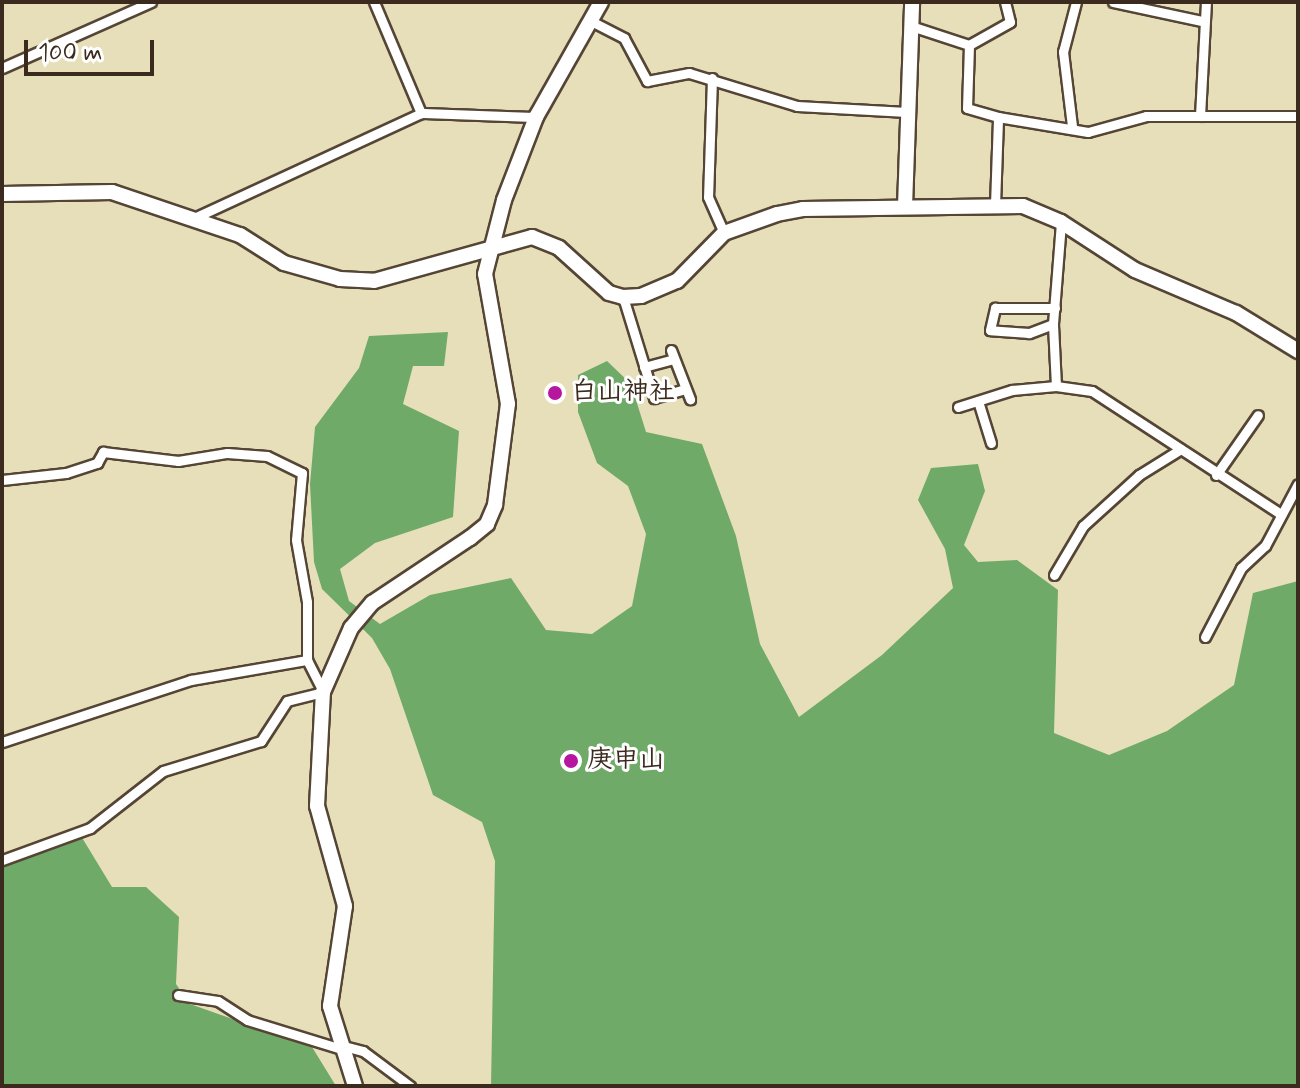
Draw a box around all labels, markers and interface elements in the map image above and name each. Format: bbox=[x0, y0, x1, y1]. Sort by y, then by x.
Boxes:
scale bar bbox=[28, 24, 158, 74]
text: 100 m bbox=[38, 38, 102, 69]
place label: 白山神社 bbox=[571, 377, 675, 409]
marker: 白山神社 bbox=[546, 384, 564, 402]
place label: 庚申山 bbox=[587, 745, 665, 777]
marker: 庚申山 bbox=[562, 752, 580, 770]

